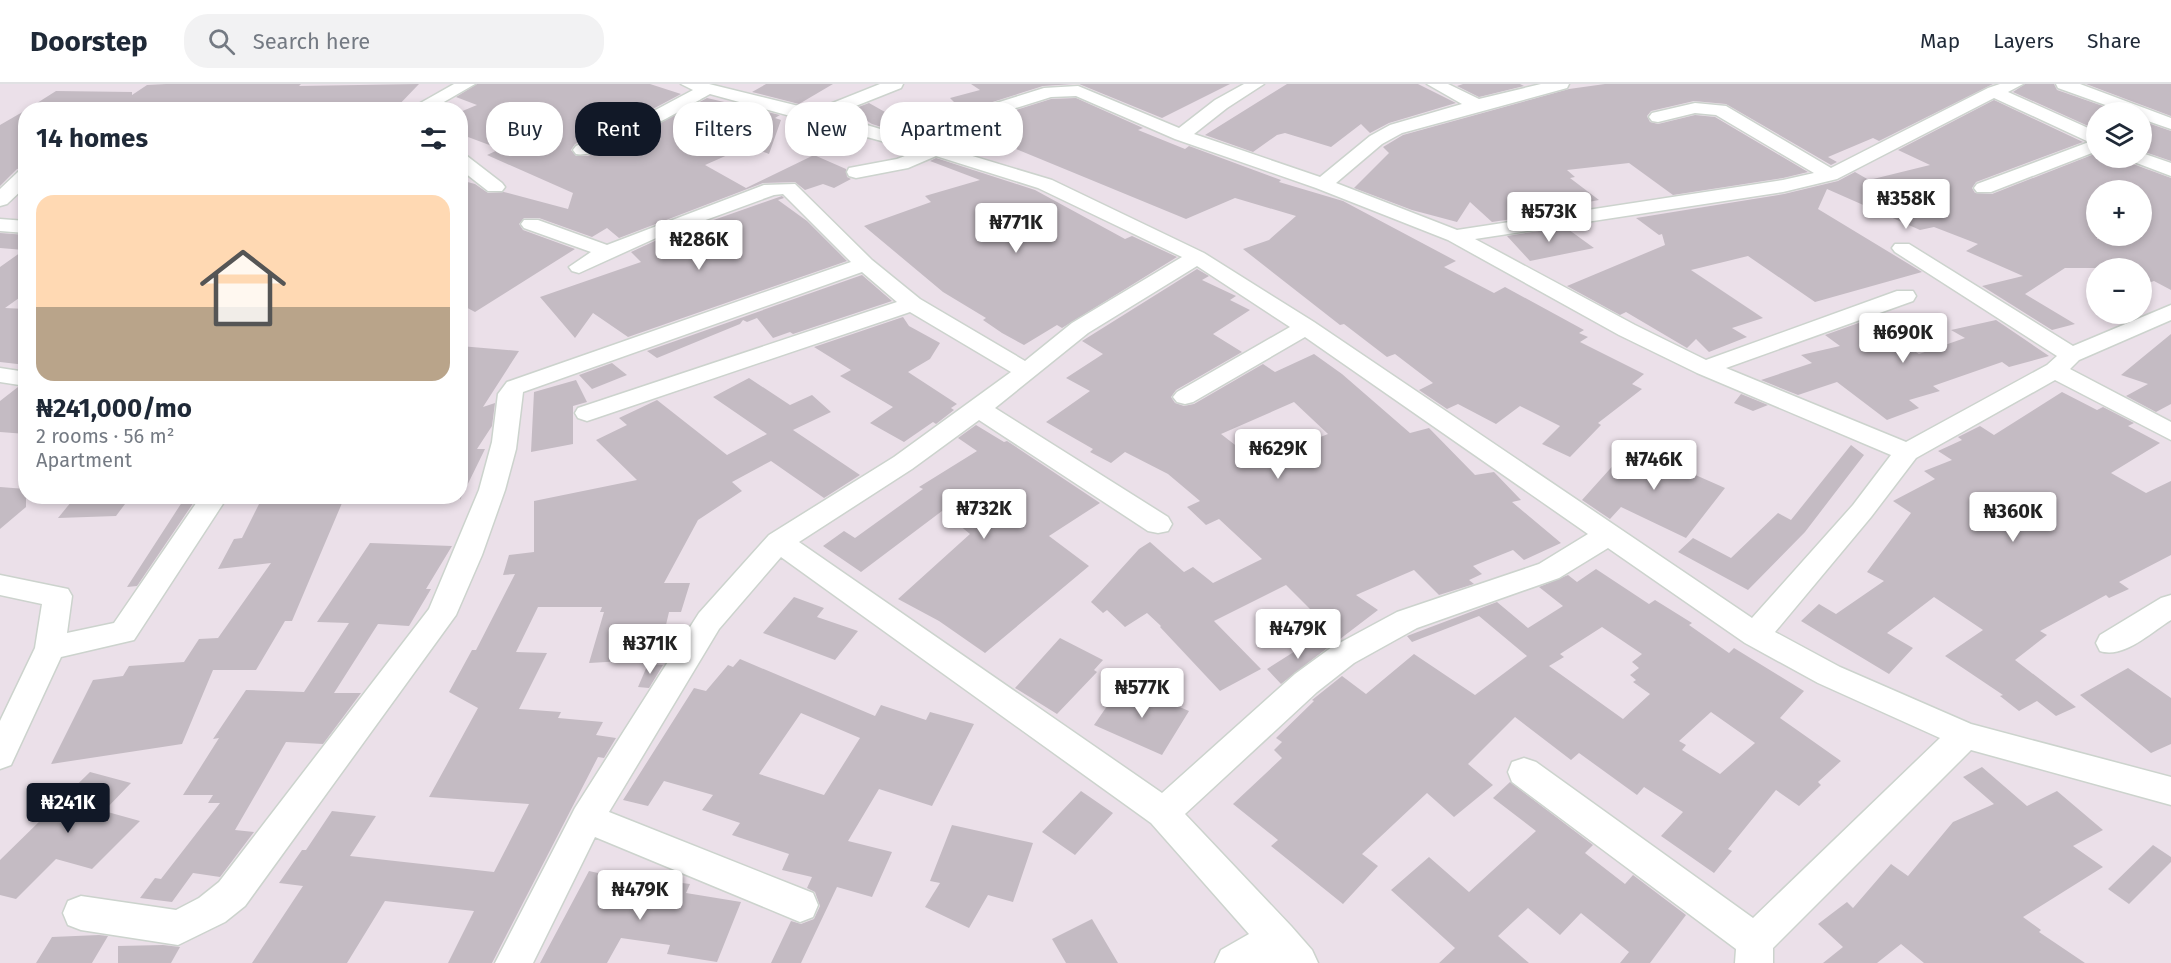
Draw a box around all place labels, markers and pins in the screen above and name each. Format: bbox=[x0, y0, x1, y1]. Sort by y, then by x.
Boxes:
pin: ₦358K bbox=[1864, 179, 1948, 230]
pin: ₦573K bbox=[1507, 192, 1591, 243]
pin: ₦771K bbox=[974, 203, 1058, 254]
pin: ₦286K bbox=[657, 220, 741, 271]
pin: ₦690K bbox=[1861, 313, 1945, 364]
pin: ₦629K bbox=[1236, 429, 1320, 480]
pin: ₦746K bbox=[1612, 440, 1696, 491]
pin: ₦732K bbox=[942, 489, 1026, 540]
pin: ₦360K bbox=[1971, 492, 2055, 543]
pin: ₦479K bbox=[1256, 609, 1340, 660]
pin: ₦371K bbox=[608, 624, 692, 675]
pin: ₦577K bbox=[1100, 668, 1184, 719]
pin: ₦241K bbox=[26, 783, 110, 834]
pin: ₦479K bbox=[598, 870, 682, 921]

